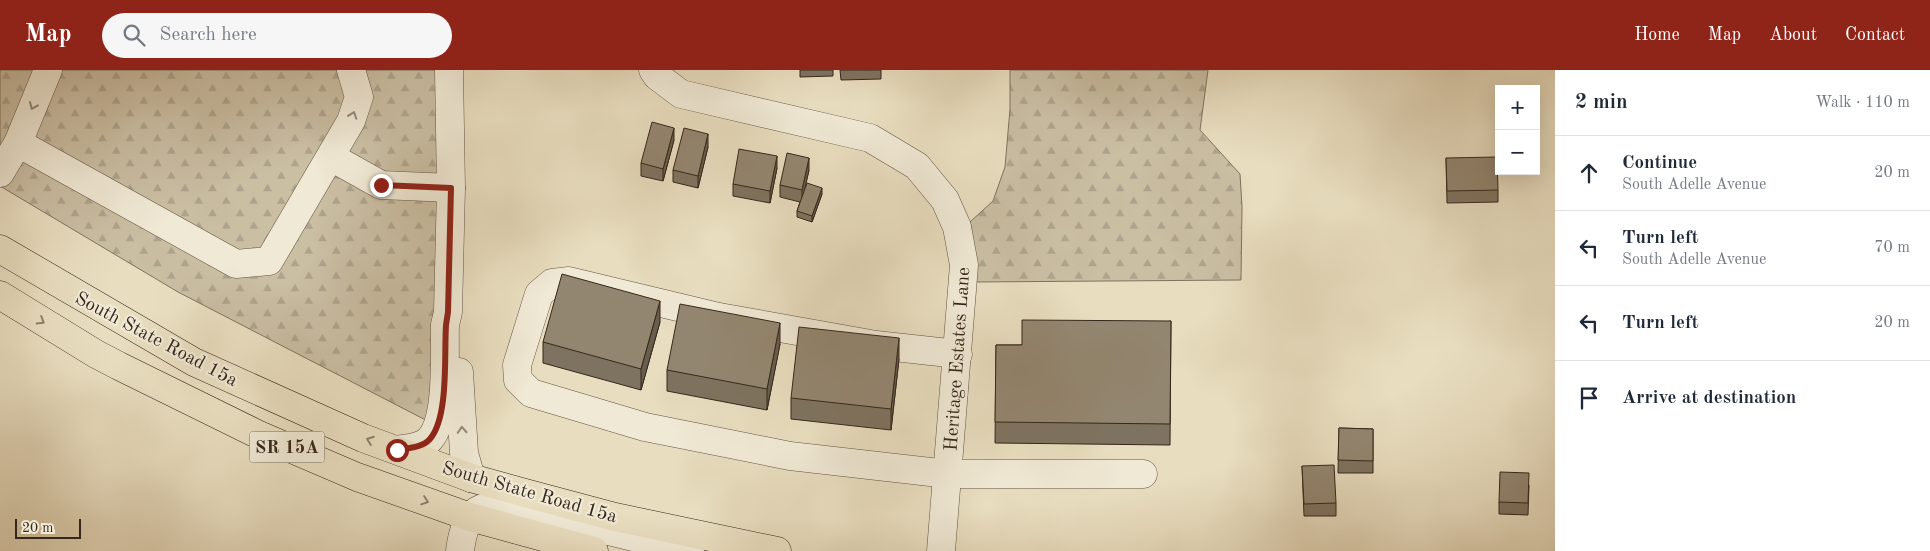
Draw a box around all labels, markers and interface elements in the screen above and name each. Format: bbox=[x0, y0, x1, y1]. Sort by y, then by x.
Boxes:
search box bbox=[102, 13, 452, 58]
icon: search bbox=[120, 21, 148, 49]
text: Map bbox=[25, 23, 72, 47]
text: Search here bbox=[160, 26, 257, 45]
text: Home bbox=[1634, 26, 1680, 44]
text: Map bbox=[1708, 26, 1741, 44]
text: About bbox=[1769, 26, 1817, 44]
text: Contact bbox=[1845, 26, 1905, 44]
map controls bbox=[1495, 85, 1540, 175]
button: + bbox=[1495, 85, 1540, 130]
text: 2 min bbox=[1575, 92, 1628, 113]
text: Walk · 110 m bbox=[1815, 95, 1910, 111]
one-way arrow bbox=[29, 102, 39, 110]
one-way arrow bbox=[347, 111, 357, 120]
button: − bbox=[1495, 130, 1540, 175]
text: Continue bbox=[1622, 154, 1697, 173]
icon: ahead bbox=[1575, 159, 1603, 187]
text: 20 m bbox=[1874, 165, 1910, 181]
route end bbox=[370, 174, 393, 197]
text: South Adelle Avenue bbox=[1622, 177, 1766, 193]
text: Turn left bbox=[1622, 229, 1699, 248]
icon: left bbox=[1575, 234, 1603, 262]
text: 70 m bbox=[1874, 240, 1910, 256]
text: South Adelle Avenue bbox=[1622, 252, 1766, 268]
street label: Heritage Estates Lane bbox=[943, 267, 974, 452]
street label: South State Road 15a bbox=[71, 289, 241, 391]
icon: left bbox=[1575, 309, 1603, 337]
one-way arrow bbox=[36, 314, 45, 324]
text: Turn left bbox=[1622, 314, 1699, 333]
text: 20 m bbox=[1874, 315, 1910, 331]
icon: arrive bbox=[1575, 384, 1603, 412]
text: Arrive at destination bbox=[1622, 389, 1796, 408]
one-way arrow bbox=[457, 426, 468, 434]
road number: SR 15A bbox=[250, 432, 324, 462]
one-way arrow bbox=[366, 436, 375, 446]
route start bbox=[386, 439, 409, 462]
street label: South State Road 15a bbox=[440, 459, 620, 528]
one-way arrow bbox=[420, 496, 429, 506]
scale bar bbox=[15, 516, 81, 539]
text: 20 m bbox=[22, 521, 53, 535]

